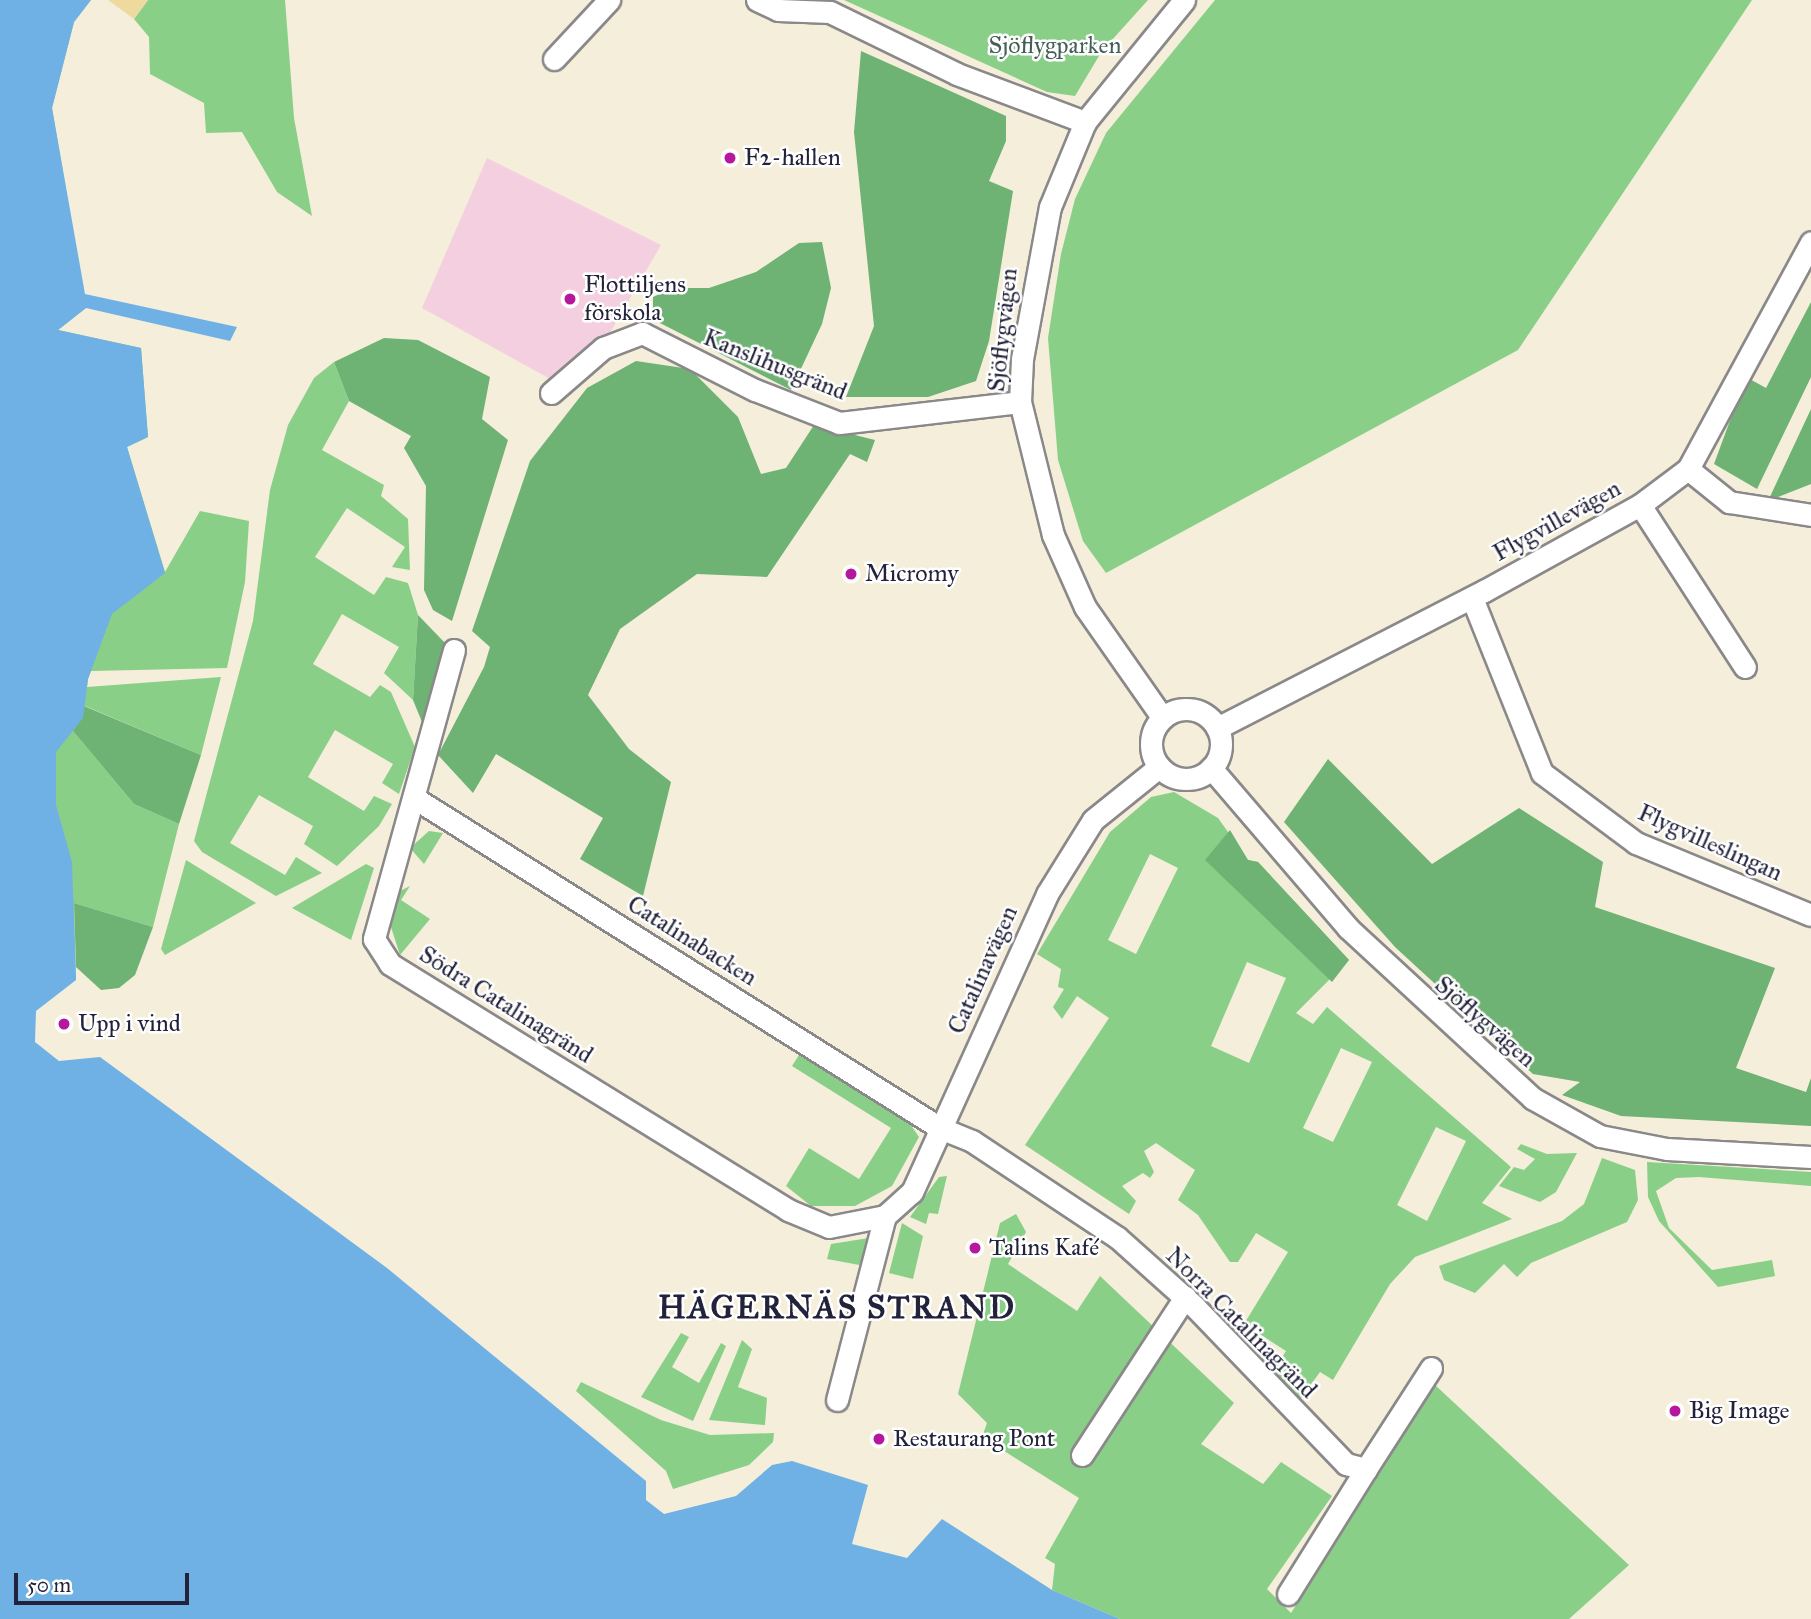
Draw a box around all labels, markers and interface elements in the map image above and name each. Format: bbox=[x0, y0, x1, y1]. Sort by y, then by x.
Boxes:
park label: Sjöflygparken bbox=[989, 32, 1121, 60]
place label: F2-hallen bbox=[744, 144, 841, 172]
marker: F2-hallen bbox=[722, 150, 738, 166]
street label: Sjöflygvägen bbox=[982, 267, 1024, 393]
place label: Flottiljens förskola bbox=[584, 271, 686, 327]
marker: Flottiljens förskola bbox=[562, 291, 578, 307]
street label: Kanslihusgränd bbox=[699, 323, 851, 407]
street label: Flygvillevägen bbox=[1488, 474, 1626, 568]
place label: Micromy bbox=[865, 560, 958, 588]
marker: Micromy bbox=[843, 566, 859, 582]
street label: Flygvilleslingan bbox=[1633, 798, 1787, 888]
street label: Catalinabacken bbox=[622, 890, 762, 992]
street label: Catalinavägen bbox=[942, 902, 1024, 1038]
street label: Södra Catalinagränd bbox=[414, 940, 598, 1070]
street label: Sjöflygvägen bbox=[1429, 970, 1541, 1074]
place label: Upp i vind bbox=[78, 1010, 181, 1038]
marker: Upp i vind bbox=[56, 1016, 72, 1032]
place label: Talins Kafé bbox=[989, 1234, 1099, 1262]
marker: Talins Kafé bbox=[967, 1240, 983, 1256]
street label: Norra Catalinagränd bbox=[1159, 1241, 1323, 1405]
district label: HÄGERNÄS STRAND bbox=[660, 1289, 1014, 1327]
place label: Big Image bbox=[1689, 1397, 1790, 1425]
marker: Big Image bbox=[1667, 1403, 1683, 1419]
place label: Restaurang Pont bbox=[893, 1425, 1055, 1453]
marker: Restaurang Pont bbox=[871, 1431, 887, 1447]
scale bar bbox=[18, 1560, 192, 1604]
text: 50 m bbox=[27, 1572, 71, 1598]

